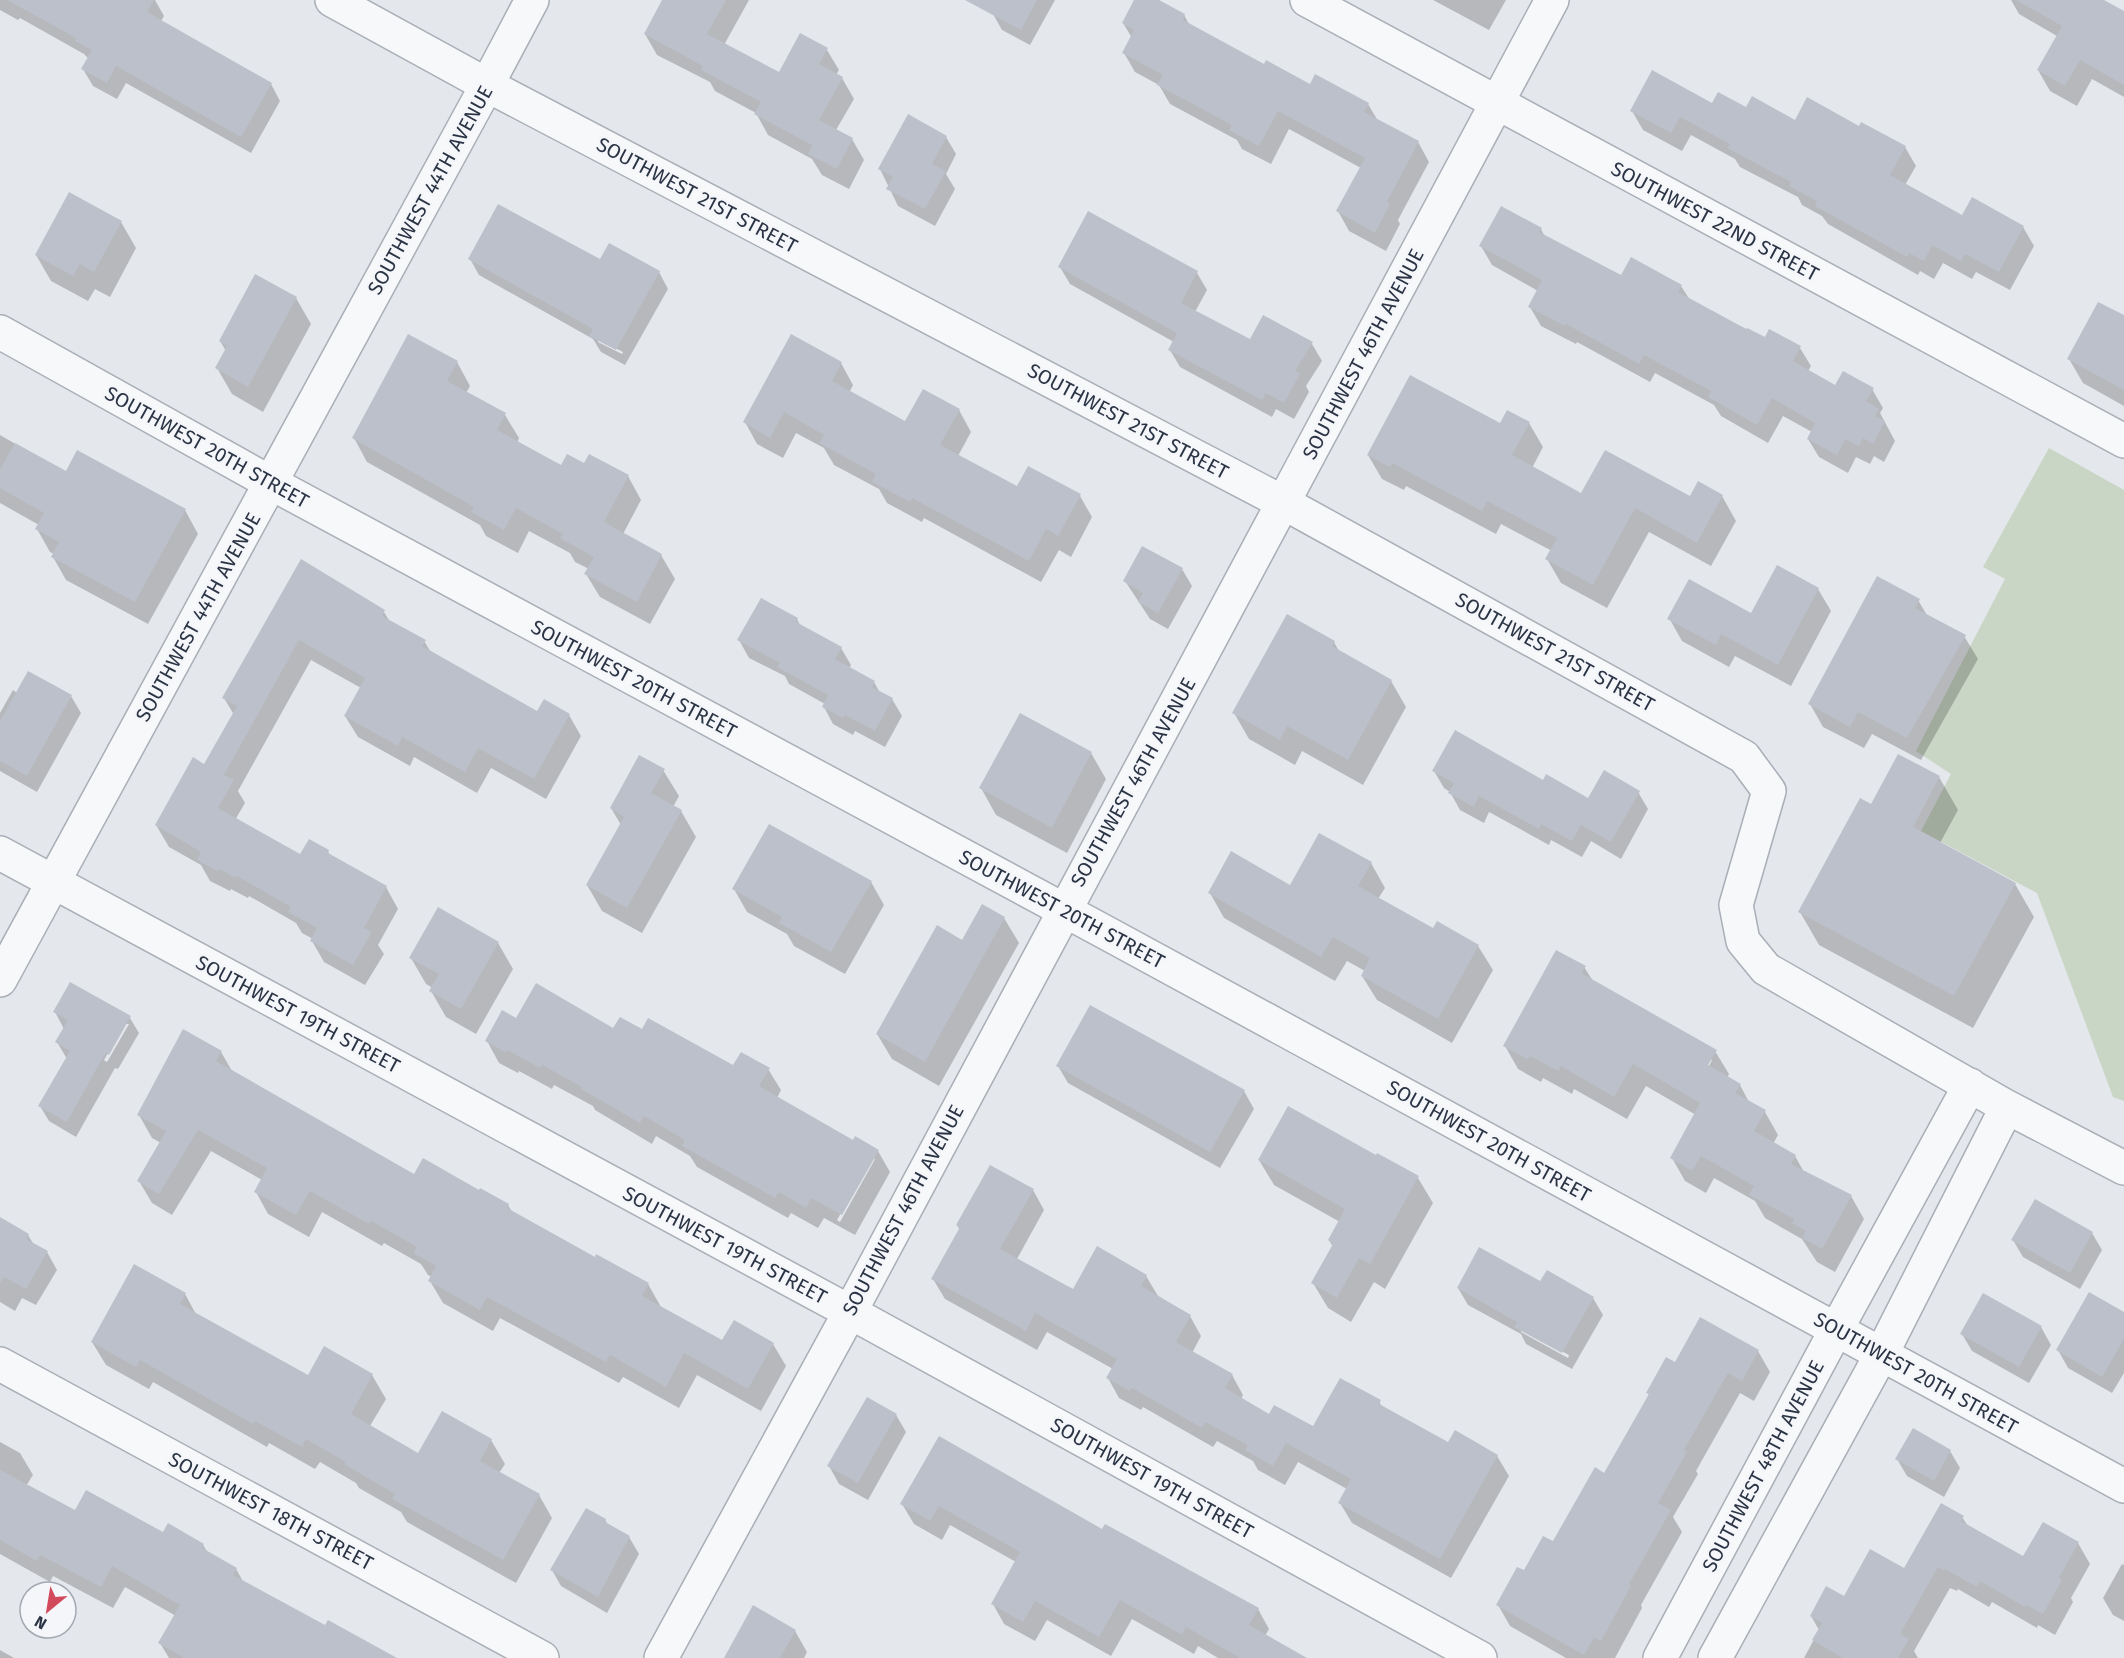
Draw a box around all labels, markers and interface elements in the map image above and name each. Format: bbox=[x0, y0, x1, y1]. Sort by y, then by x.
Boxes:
street label: SOUTHWEST 44TH AVENUE bbox=[362, 81, 498, 299]
street label: SOUTHWEST 21ST STREET bbox=[593, 132, 802, 258]
street label: SOUTHWEST 22ND STREET bbox=[1607, 156, 1823, 286]
street label: SOUTHWEST 46TH AVENUE bbox=[1297, 245, 1429, 463]
street label: SOUTHWEST 21ST STREET bbox=[1024, 358, 1233, 484]
street label: SOUTHWEST 20TH STREET bbox=[101, 381, 314, 513]
street label: SOUTHWEST 44TH AVENUE bbox=[130, 508, 266, 726]
street label: SOUTHWEST 21ST STREET bbox=[1451, 587, 1659, 717]
street label: SOUTHWEST 20TH STREET bbox=[527, 615, 741, 744]
street label: SOUTHWEST 46TH AVENUE bbox=[1065, 673, 1201, 891]
street label: SOUTHWEST 20TH STREET bbox=[955, 845, 1169, 974]
street label: SOUTHWEST 19TH STREET bbox=[192, 950, 405, 1078]
street label: SOUTHWEST 20TH STREET bbox=[1383, 1075, 1596, 1207]
street label: SOUTHWEST 46TH AVENUE bbox=[837, 1101, 969, 1319]
street label: SOUTHWEST 19TH STREET bbox=[619, 1181, 832, 1309]
street label: SOUTHWEST 20TH STREET bbox=[1810, 1307, 2023, 1439]
street label: SOUTHWEST 48TH AVENUE bbox=[1697, 1356, 1829, 1576]
street label: SOUTHWEST 19TH STREET bbox=[1047, 1412, 1258, 1544]
street label: SOUTHWEST 18TH STREET bbox=[165, 1447, 378, 1575]
north arrow bbox=[18, 1580, 78, 1640]
text: N bbox=[31, 1612, 50, 1633]

